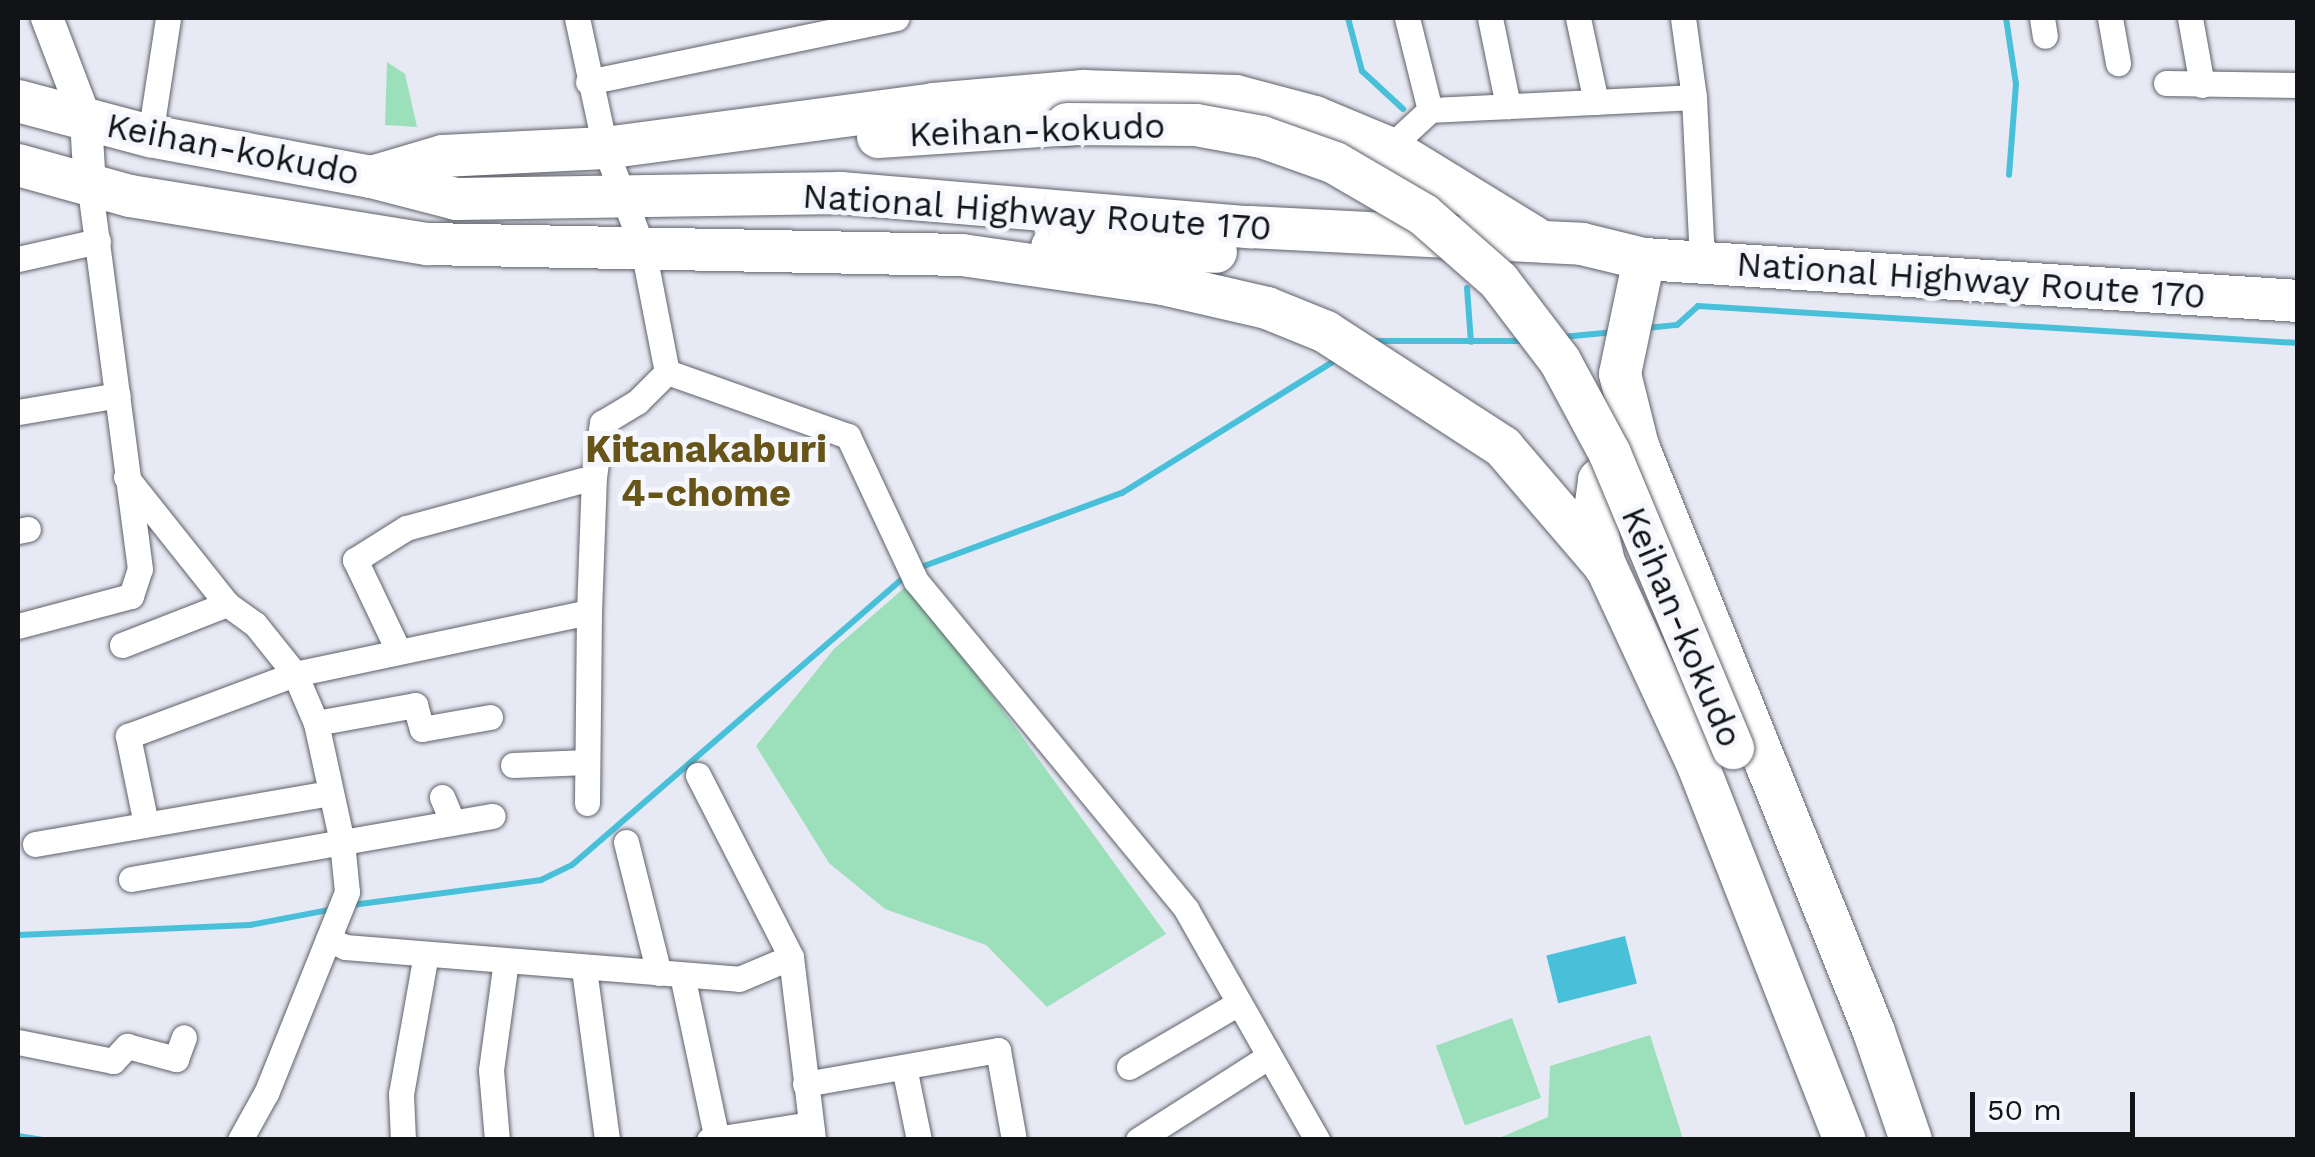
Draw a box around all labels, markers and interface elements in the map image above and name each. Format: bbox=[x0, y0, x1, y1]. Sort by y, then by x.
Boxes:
street label: Keihan-kokudo bbox=[103, 104, 363, 194]
street label: Keihan-kokudo bbox=[908, 105, 1166, 155]
street label: National Highway Route 170 bbox=[800, 175, 1274, 249]
street label: National Highway Route 170 bbox=[1734, 243, 2208, 317]
district label: Kitanakaburi 4-chome bbox=[585, 427, 827, 516]
street label: Keihan-kokudo bbox=[1613, 501, 1751, 753]
scale bar bbox=[1975, 1072, 2140, 1134]
text: 50 m bbox=[1987, 1092, 2062, 1127]

